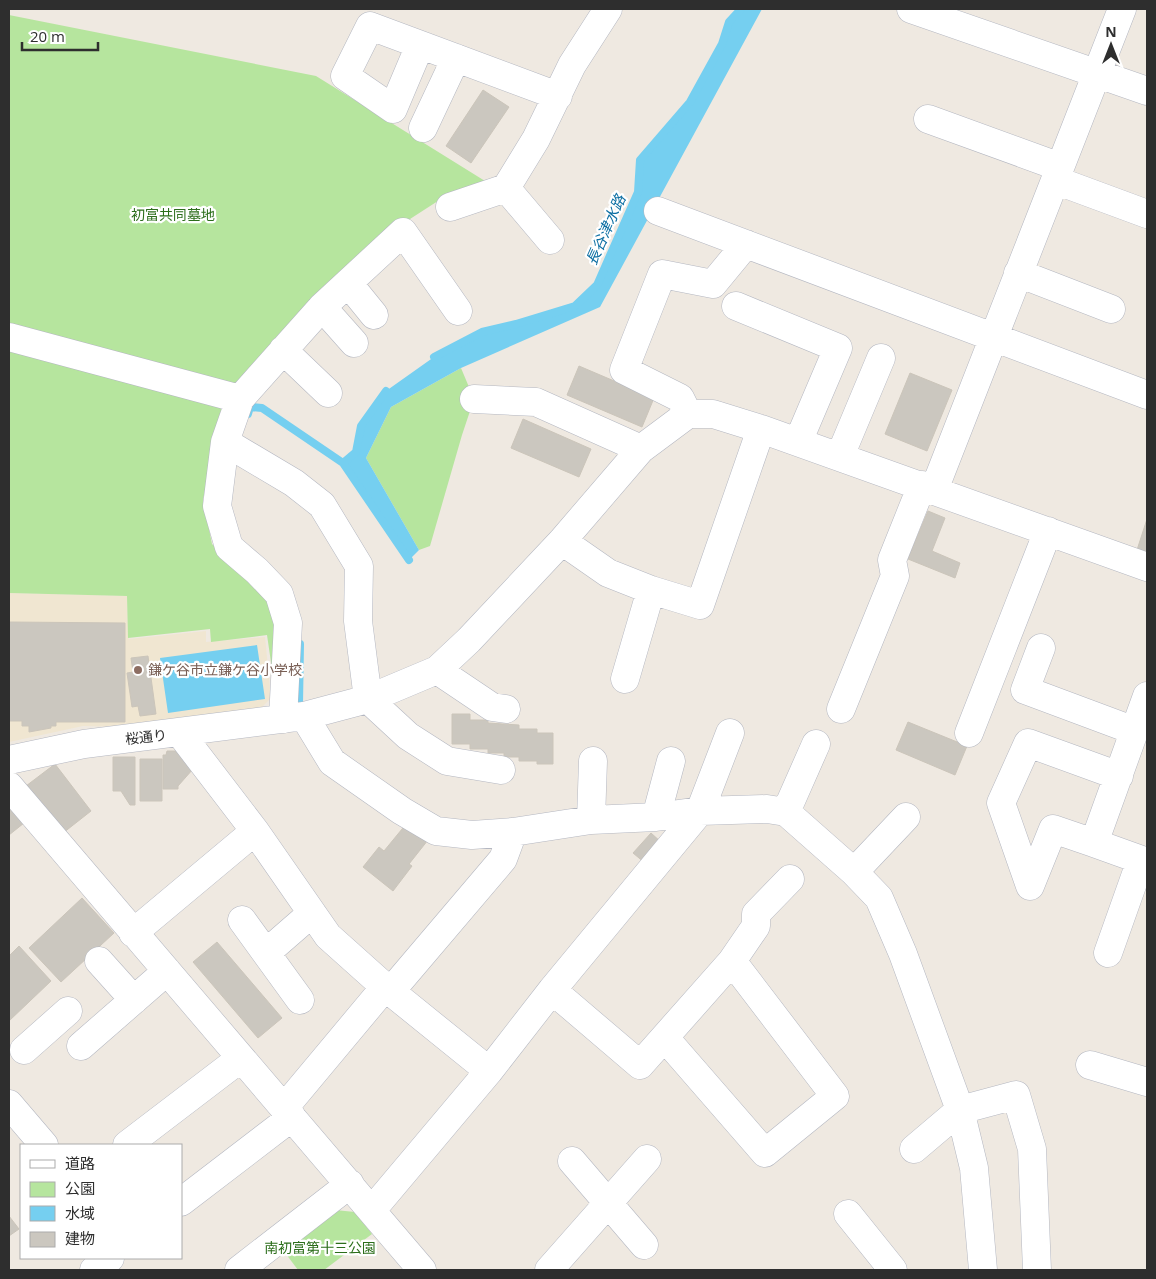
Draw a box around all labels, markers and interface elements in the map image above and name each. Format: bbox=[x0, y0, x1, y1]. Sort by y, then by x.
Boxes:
scale bar bbox=[22, 20, 99, 52]
north arrow bbox=[1086, 20, 1136, 70]
text: N bbox=[1105, 22, 1117, 41]
text: 20 m bbox=[30, 26, 65, 46]
water label: 長谷津水路 bbox=[581, 189, 630, 268]
park label: 初富共同墓地 bbox=[131, 205, 215, 224]
place label: 鎌ケ谷市立鎌ケ谷小学校 bbox=[148, 660, 302, 679]
marker: 鎌ケ谷市立鎌ケ谷小学校 bbox=[132, 664, 144, 676]
street label: 桜通り bbox=[124, 725, 168, 748]
legend bbox=[20, 1144, 182, 1259]
text: 道路 bbox=[65, 1153, 95, 1173]
text: 公園 bbox=[65, 1178, 95, 1198]
text: 水域 bbox=[65, 1203, 95, 1223]
text: 建物 bbox=[65, 1228, 95, 1248]
park label: 南初富第十三公園 bbox=[264, 1238, 376, 1257]

